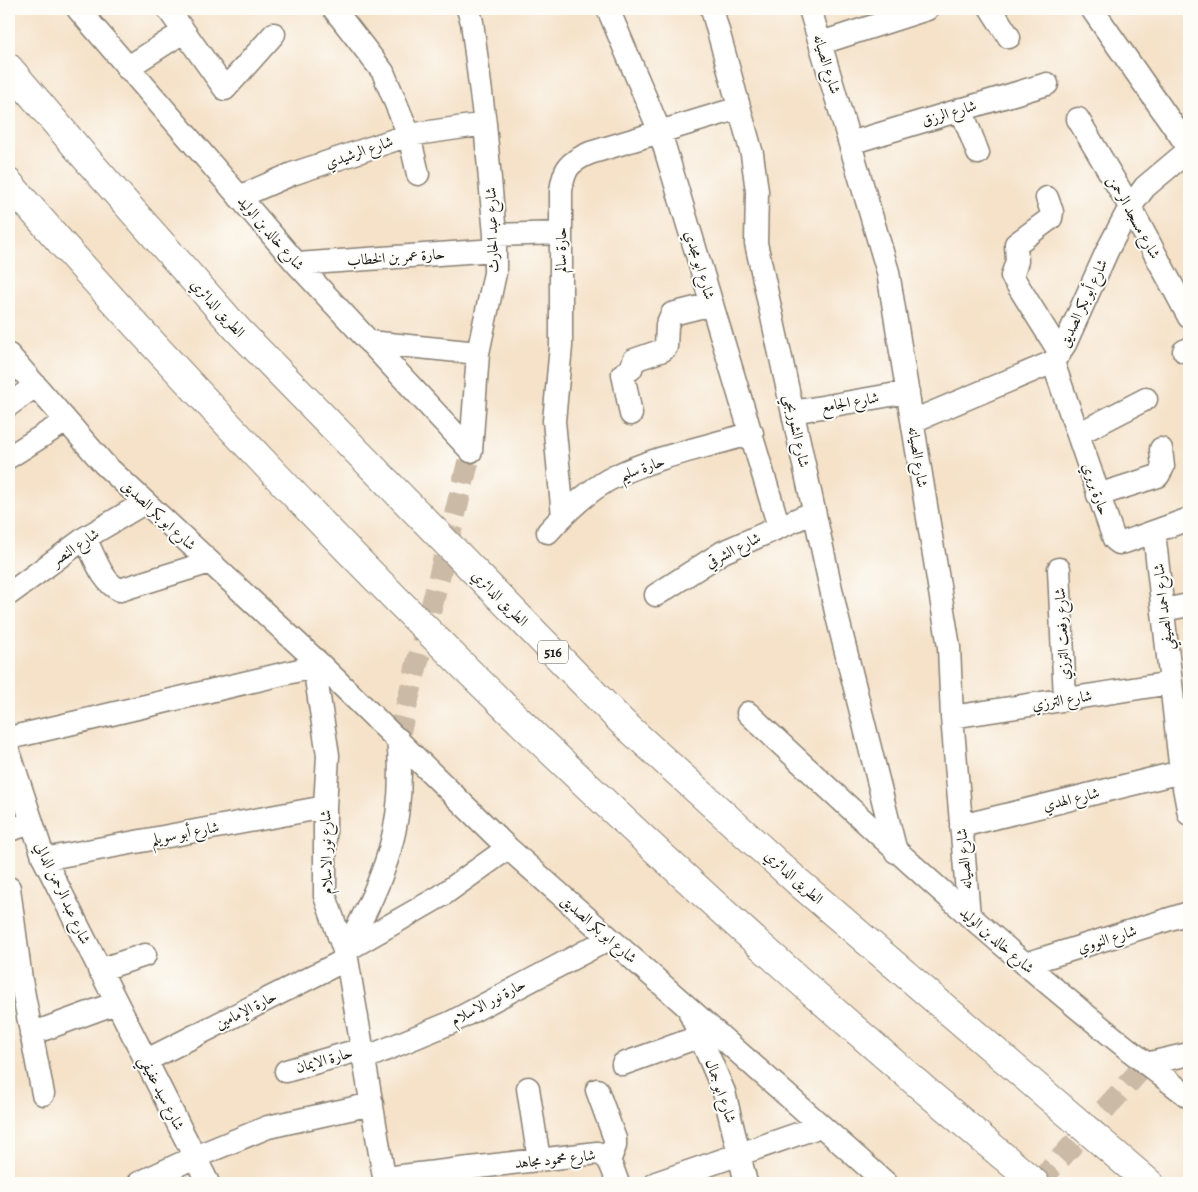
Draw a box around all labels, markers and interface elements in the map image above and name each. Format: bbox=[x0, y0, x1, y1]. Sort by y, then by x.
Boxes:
street label: شارع الصيانه bbox=[806, 32, 846, 97]
street label: شارع الرزق bbox=[919, 95, 980, 134]
street label: شارع الرشيدي bbox=[322, 131, 397, 176]
street label: شارع مسجد الرحمن bbox=[1100, 172, 1165, 264]
street label: شارع عبد الحارث bbox=[481, 187, 506, 273]
street label: شارع خالد بن الوليد bbox=[231, 192, 309, 276]
street label: حارة سالم bbox=[551, 227, 574, 273]
street label: شارع ابو مجدي bbox=[677, 228, 720, 303]
street label: حارة عمر بن الخطاب bbox=[346, 244, 446, 270]
street label: شارع أبو بكر الصديق bbox=[1053, 255, 1115, 352]
street label: الطريق الدائري bbox=[185, 274, 250, 343]
street label: شارع الجامع bbox=[820, 387, 881, 421]
street label: شارع الشوربجي bbox=[776, 393, 814, 470]
street label: شارع الصيانه bbox=[900, 425, 933, 489]
street label: حارة سليم bbox=[617, 451, 669, 490]
street label: حارة بربري bbox=[1076, 460, 1114, 518]
street label: شارع ابو بكر الصديق bbox=[115, 475, 200, 557]
street label: شارع النصر bbox=[45, 523, 105, 574]
street label: شارع الشرقي bbox=[702, 528, 765, 575]
street label: شارع احمد الصيفي bbox=[1148, 562, 1181, 651]
street label: الطريق الدائري bbox=[466, 565, 533, 632]
street label: شارع رفعت الترزي bbox=[1050, 587, 1077, 681]
road number: 516 bbox=[538, 640, 568, 664]
street label: شارع الترزي bbox=[1031, 685, 1094, 718]
street label: شارع الهدي bbox=[1041, 782, 1102, 819]
street label: شارع نور الاسلام bbox=[315, 810, 340, 894]
street label: شارع أبو سويلم bbox=[149, 816, 222, 854]
street label: شارع الصيانه bbox=[951, 827, 980, 890]
street label: شارع عبد الرحمن الدالي bbox=[28, 839, 95, 949]
street label: الطريق الدائري bbox=[759, 845, 828, 910]
street label: شارع ابو بكر الصديق bbox=[555, 890, 641, 970]
street label: شارع خالد بن الوليد bbox=[954, 902, 1038, 980]
street label: شارع النووي bbox=[1075, 920, 1140, 960]
street label: حارة نور الاسلام bbox=[447, 974, 531, 1033]
street label: حارة الإمامين bbox=[212, 986, 281, 1035]
street label: حارة الايمان bbox=[293, 1042, 355, 1078]
street label: شارع سيد عفيفي bbox=[131, 1052, 189, 1136]
street label: شارع ابو جمال bbox=[698, 1056, 741, 1127]
street label: شارع محمود مجاهد bbox=[514, 1145, 597, 1176]

